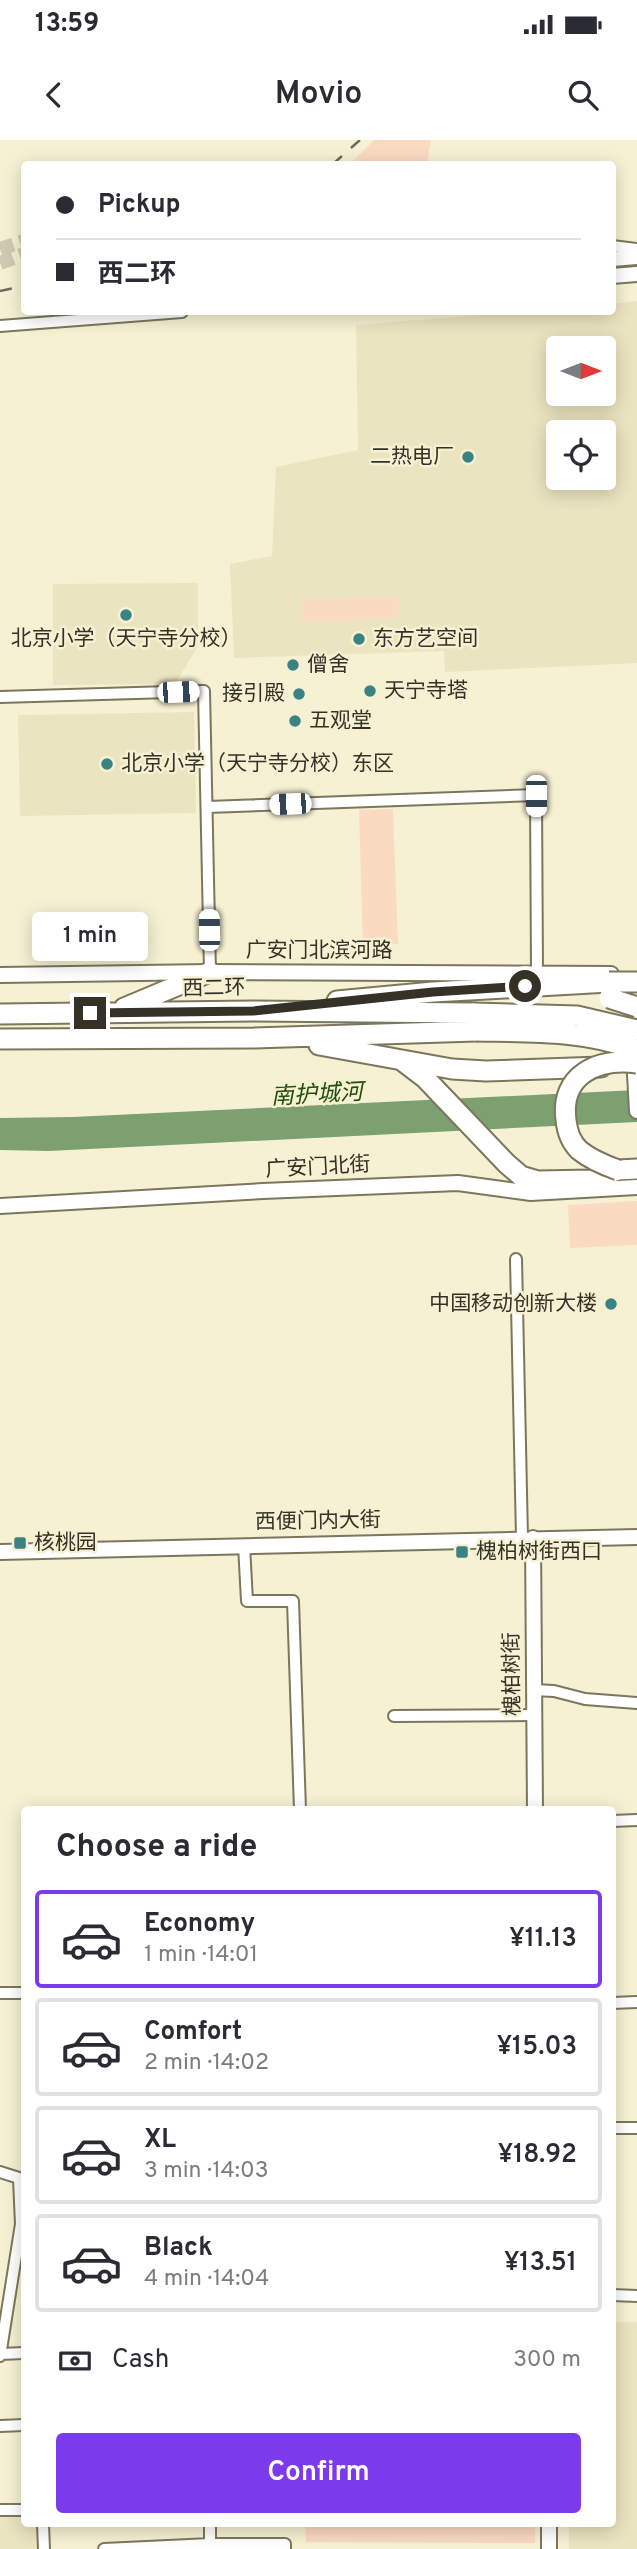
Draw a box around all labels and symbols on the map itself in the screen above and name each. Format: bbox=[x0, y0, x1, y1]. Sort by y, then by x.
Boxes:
north arrow bbox=[546, 336, 616, 406]
place label: 二热电厂 bbox=[370, 444, 454, 471]
marker: 二热电厂 bbox=[460, 449, 476, 465]
marker: 北京小学（天宁寺分校） bbox=[118, 607, 134, 623]
place label: 北京小学（天宁寺分校） bbox=[11, 626, 242, 653]
place label: 东方艺空间 bbox=[373, 626, 478, 653]
marker: 东方艺空间 bbox=[351, 631, 367, 647]
place label: 僧舍 bbox=[307, 652, 349, 679]
marker: 僧舍 bbox=[285, 657, 301, 673]
place label: 天宁寺塔 bbox=[384, 678, 468, 705]
car bbox=[157, 681, 200, 703]
place label: 接引殿 bbox=[222, 681, 285, 708]
marker: 天宁寺塔 bbox=[362, 683, 378, 699]
marker: 接引殿 bbox=[291, 686, 307, 702]
place label: 五观堂 bbox=[309, 708, 372, 735]
marker: 五观堂 bbox=[287, 713, 303, 729]
place label: 北京小学（天宁寺分校）东区 bbox=[121, 751, 394, 778]
marker: 北京小学（天宁寺分校）东区 bbox=[99, 756, 115, 772]
car bbox=[526, 775, 547, 817]
car bbox=[269, 793, 312, 815]
car bbox=[199, 909, 220, 951]
callout: 1 min bbox=[32, 912, 148, 960]
street label: 广安门北滨河路 bbox=[246, 938, 393, 965]
route start bbox=[509, 970, 541, 1002]
street label: 西二环 bbox=[182, 975, 246, 1003]
route end bbox=[74, 997, 106, 1029]
water label: 南护城河 bbox=[270, 1079, 368, 1113]
street label: 广安门北街 bbox=[265, 1152, 371, 1184]
place label: 中国移动创新大楼 bbox=[429, 1291, 597, 1318]
marker: 中国移动创新大楼 bbox=[603, 1296, 619, 1312]
street label: 西便门内大街 bbox=[255, 1507, 381, 1537]
place label: 核桃园 bbox=[34, 1530, 97, 1557]
marker: 核桃园 bbox=[12, 1535, 28, 1551]
place label: 槐柏树街西口 bbox=[476, 1539, 602, 1566]
marker: 槐柏树街西口 bbox=[454, 1544, 470, 1560]
street label: 槐柏树街 bbox=[499, 1632, 527, 1716]

